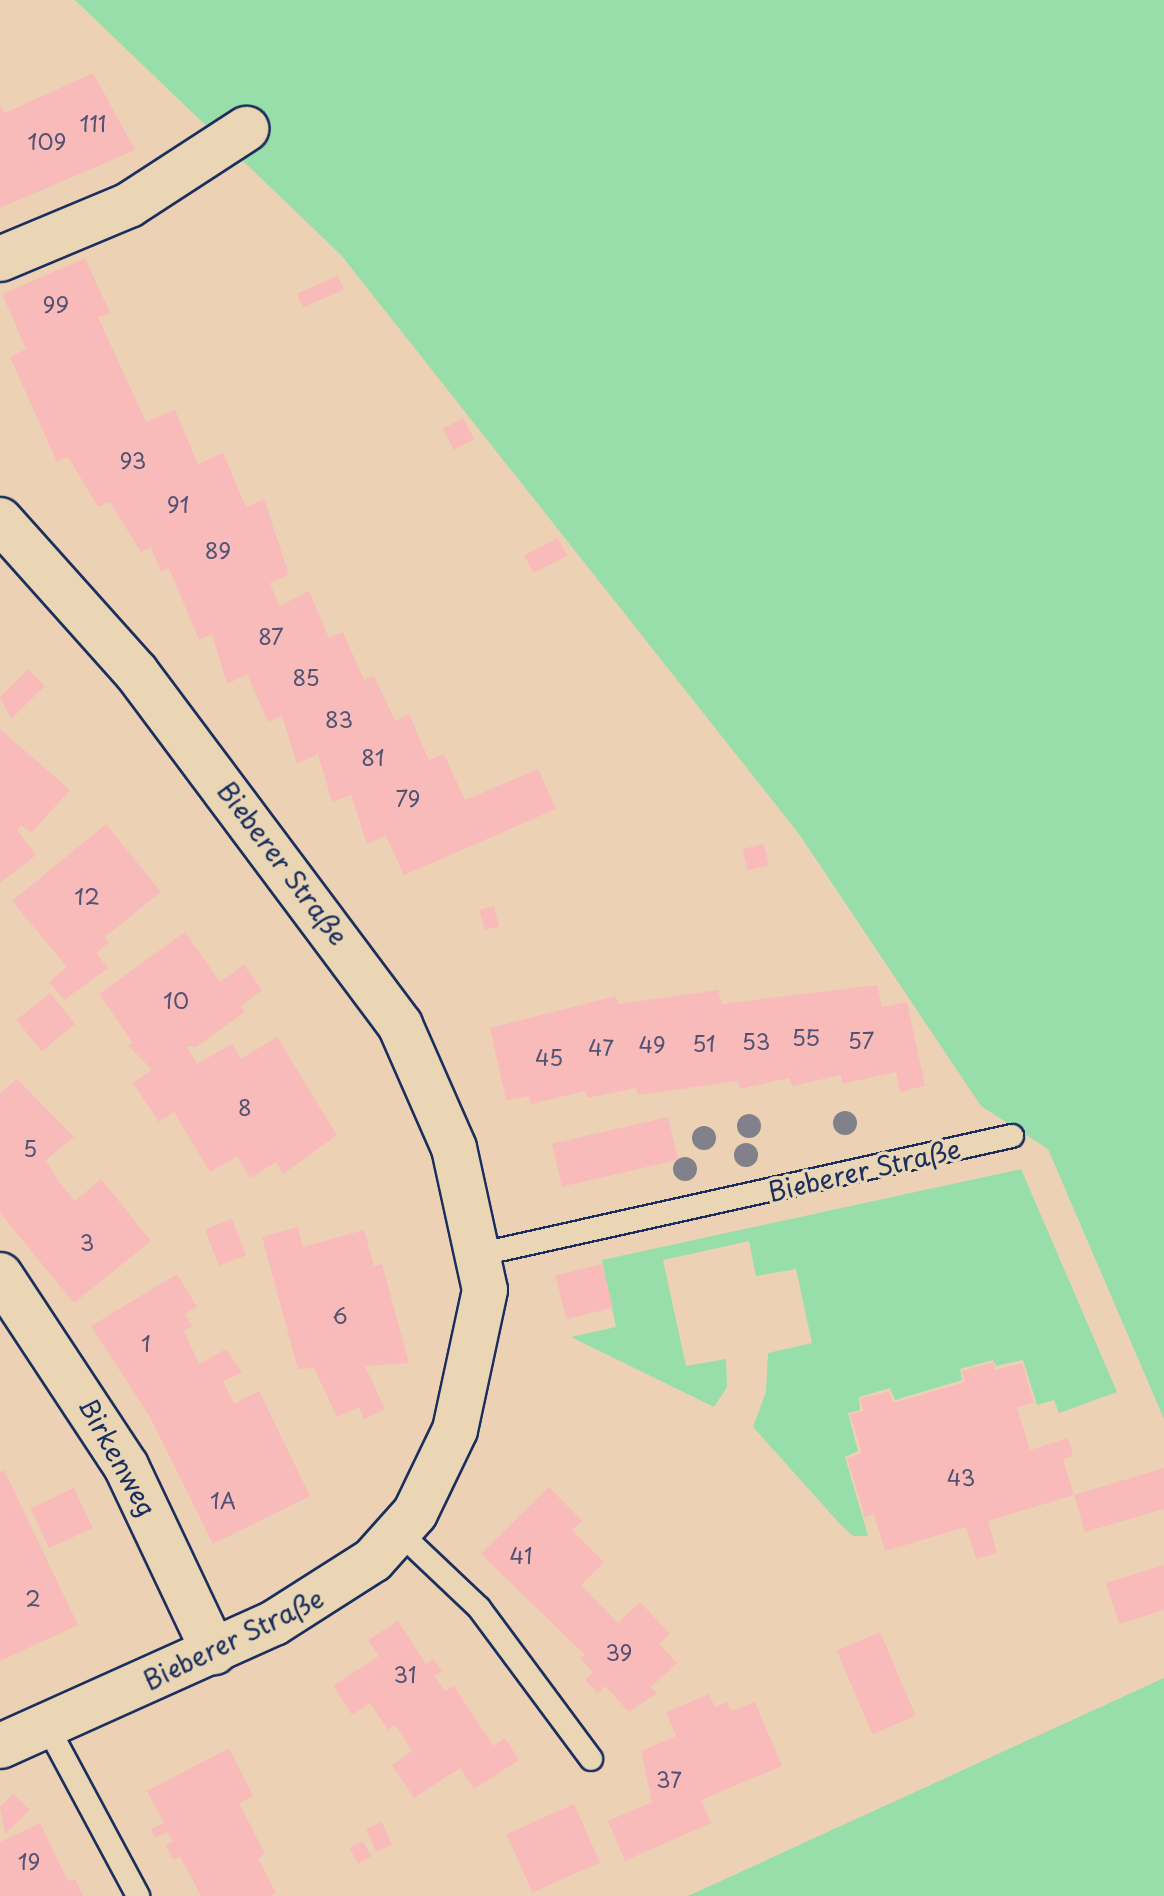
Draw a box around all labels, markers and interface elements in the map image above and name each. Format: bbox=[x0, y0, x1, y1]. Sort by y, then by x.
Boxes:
house number: 111 bbox=[80, 110, 106, 136]
house number: 109 bbox=[28, 128, 66, 154]
house number: 99 bbox=[43, 291, 69, 317]
house number: 93 bbox=[120, 447, 146, 473]
house number: 91 bbox=[167, 491, 189, 517]
house number: 89 bbox=[205, 537, 231, 563]
house number: 87 bbox=[258, 623, 284, 649]
house number: 85 bbox=[292, 664, 320, 690]
house number: 83 bbox=[325, 706, 353, 732]
house number: 81 bbox=[361, 744, 385, 770]
street label: Bieberer Straße bbox=[211, 774, 355, 952]
house number: 79 bbox=[396, 785, 420, 811]
house number: 12 bbox=[74, 883, 100, 909]
house number: 10 bbox=[163, 987, 189, 1013]
house number: 55 bbox=[792, 1024, 820, 1050]
house number: 57 bbox=[848, 1027, 874, 1053]
house number: 53 bbox=[742, 1028, 770, 1054]
house number: 51 bbox=[692, 1030, 716, 1056]
house number: 49 bbox=[638, 1031, 666, 1057]
house number: 47 bbox=[588, 1034, 614, 1060]
house number: 45 bbox=[535, 1044, 563, 1070]
house number: 8 bbox=[238, 1094, 252, 1120]
street label: Bieberer Straße bbox=[764, 1132, 964, 1208]
house number: 5 bbox=[23, 1135, 37, 1161]
house number: 3 bbox=[80, 1229, 94, 1255]
house number: 6 bbox=[332, 1302, 348, 1328]
house number: 1 bbox=[141, 1330, 151, 1356]
street label: Birkenweg bbox=[73, 1392, 163, 1522]
house number: 43 bbox=[947, 1464, 975, 1490]
house number: 1A bbox=[210, 1487, 236, 1513]
house number: 41 bbox=[509, 1542, 533, 1568]
street label: Bieberer Straße bbox=[137, 1581, 329, 1697]
house number: 2 bbox=[25, 1585, 41, 1611]
house number: 39 bbox=[606, 1639, 632, 1665]
house number: 31 bbox=[393, 1661, 417, 1687]
house number: 37 bbox=[656, 1766, 682, 1792]
house number: 19 bbox=[18, 1848, 40, 1874]

